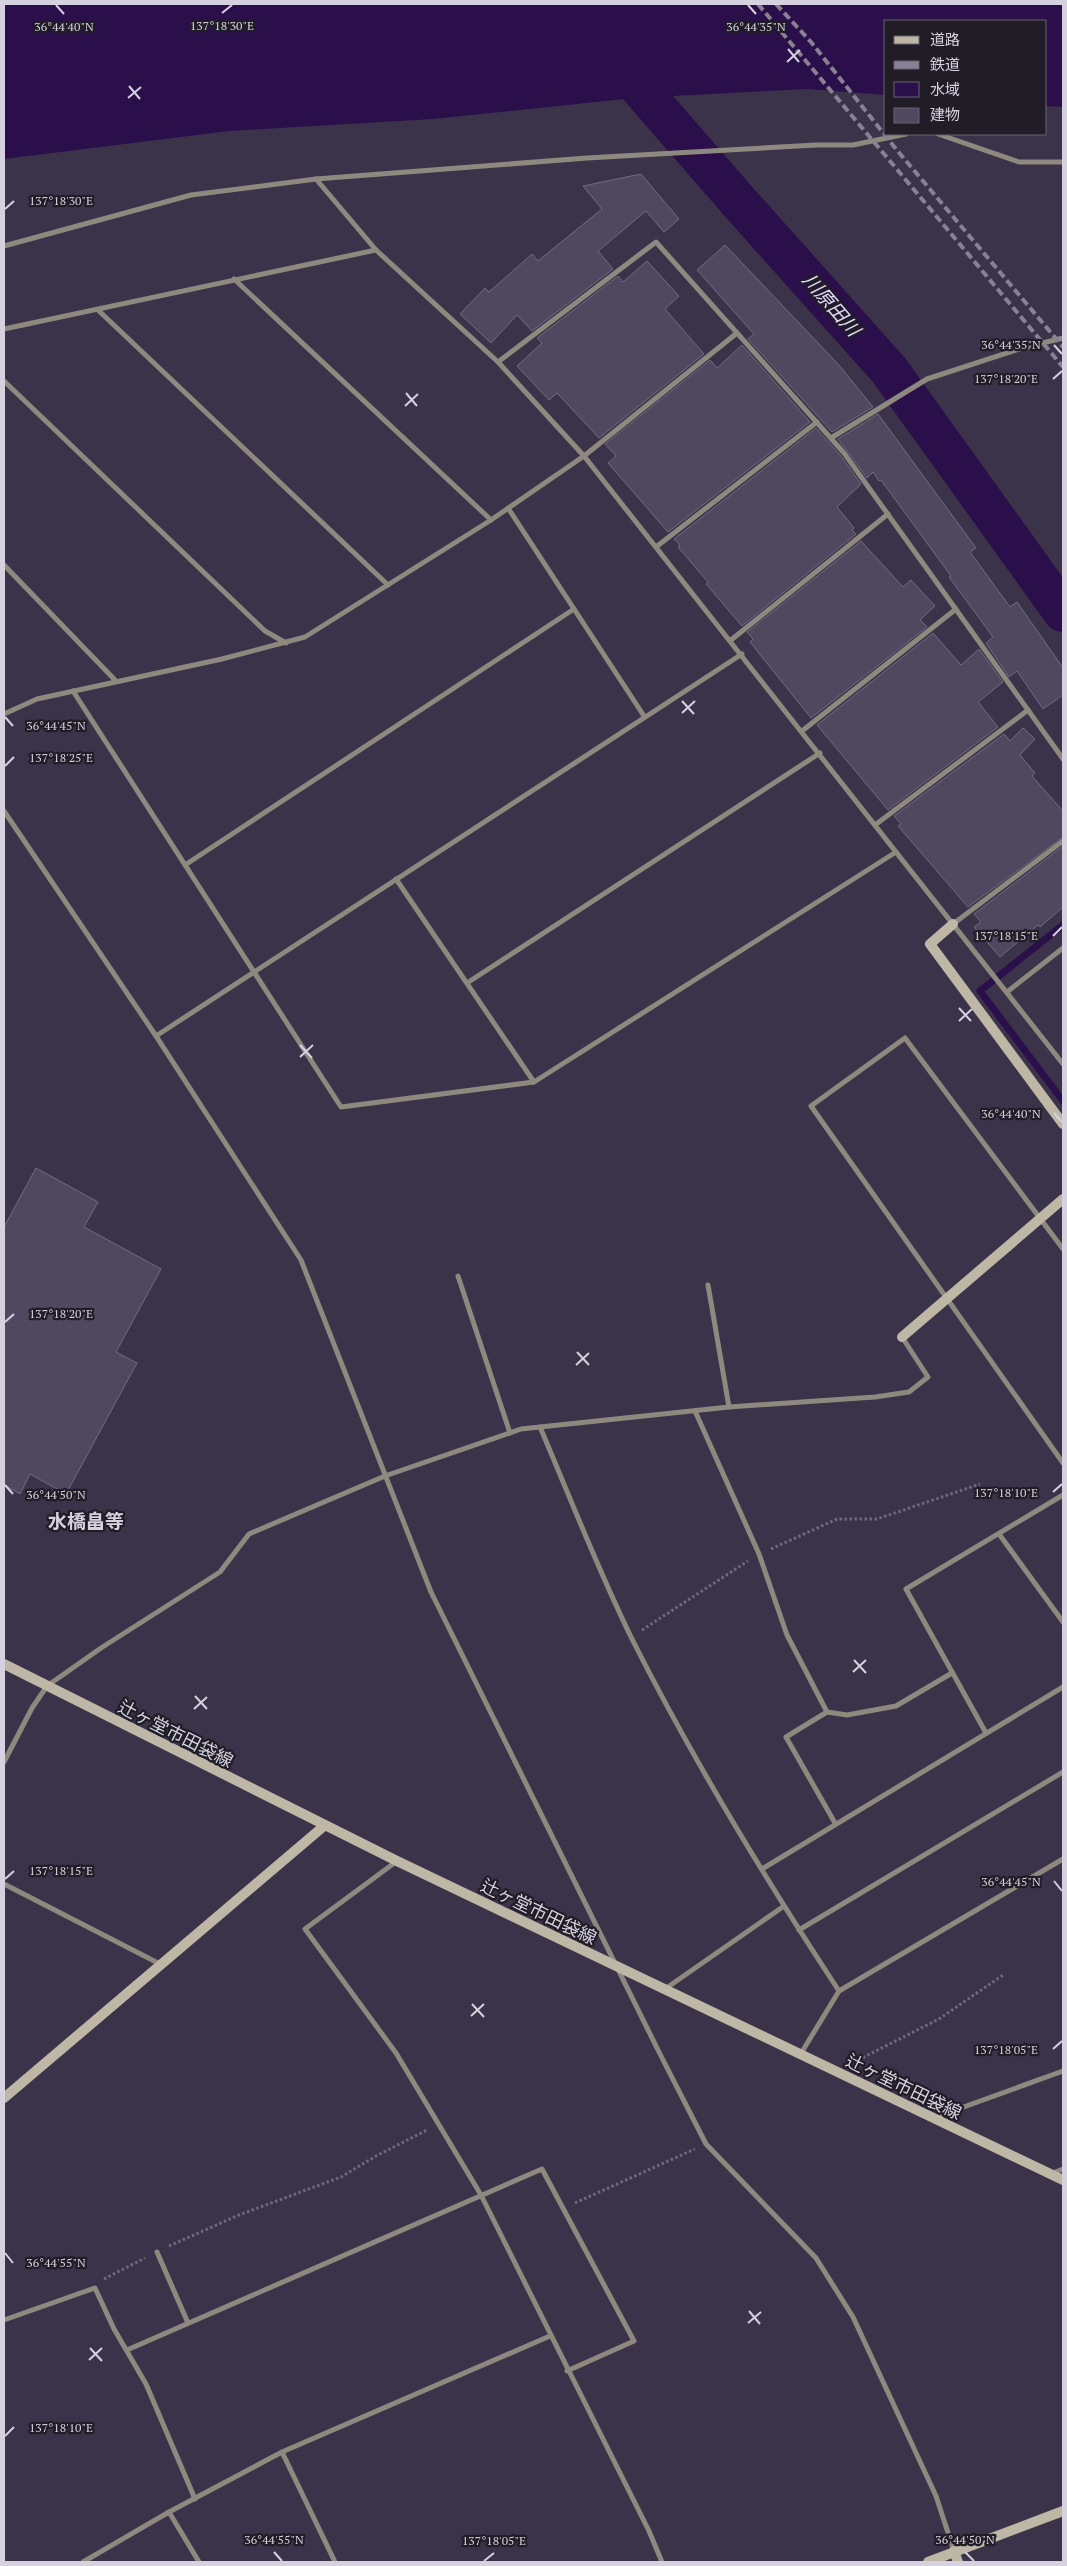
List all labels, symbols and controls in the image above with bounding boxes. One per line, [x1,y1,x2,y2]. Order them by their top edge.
text: 137°18'30"E [190,18,254,33]
text: 36°44'40"N [34,19,94,34]
text: 36°44'35"N [726,19,786,34]
legend [884,20,1047,135]
text: 道路 [930,29,960,49]
text: 鉄道 [930,54,960,74]
text: 水域 [930,79,960,99]
text: 建物 [930,104,960,124]
text: 137°18'30"E [29,193,93,208]
water label: 川原田川 [798,267,868,342]
text: 36°44'35"N [981,337,1041,352]
text: 137°18'20"E [974,371,1038,386]
text: 36°44'45"N [26,718,86,733]
text: 137°18'25"E [29,750,93,765]
text: 137°18'15"E [974,928,1038,943]
text: 36°44'40"N [981,1106,1041,1121]
text: 137°18'20"E [29,1306,93,1321]
text: 137°18'10"E [974,1485,1038,1500]
text: 36°44'50"N [26,1487,86,1502]
district label: 水橋畠等 [48,1508,124,1533]
street label: 辻ヶ堂市田袋線 [114,1694,238,1772]
text: 137°18'15"E [29,1863,93,1878]
street label: 辻ヶ堂市田袋線 [477,1873,601,1949]
text: 36°44'45"N [981,1874,1041,1889]
text: 137°18'05"E [974,2042,1038,2057]
street label: 辻ヶ堂市田袋線 [842,2048,966,2124]
text: 36°44'55"N [26,2255,86,2270]
text: 137°18'10"E [29,2420,93,2435]
text: 36°44'55"N [244,2532,304,2547]
text: 36°44'50"N [935,2532,995,2547]
text: 137°18'05"E [462,2533,526,2548]

